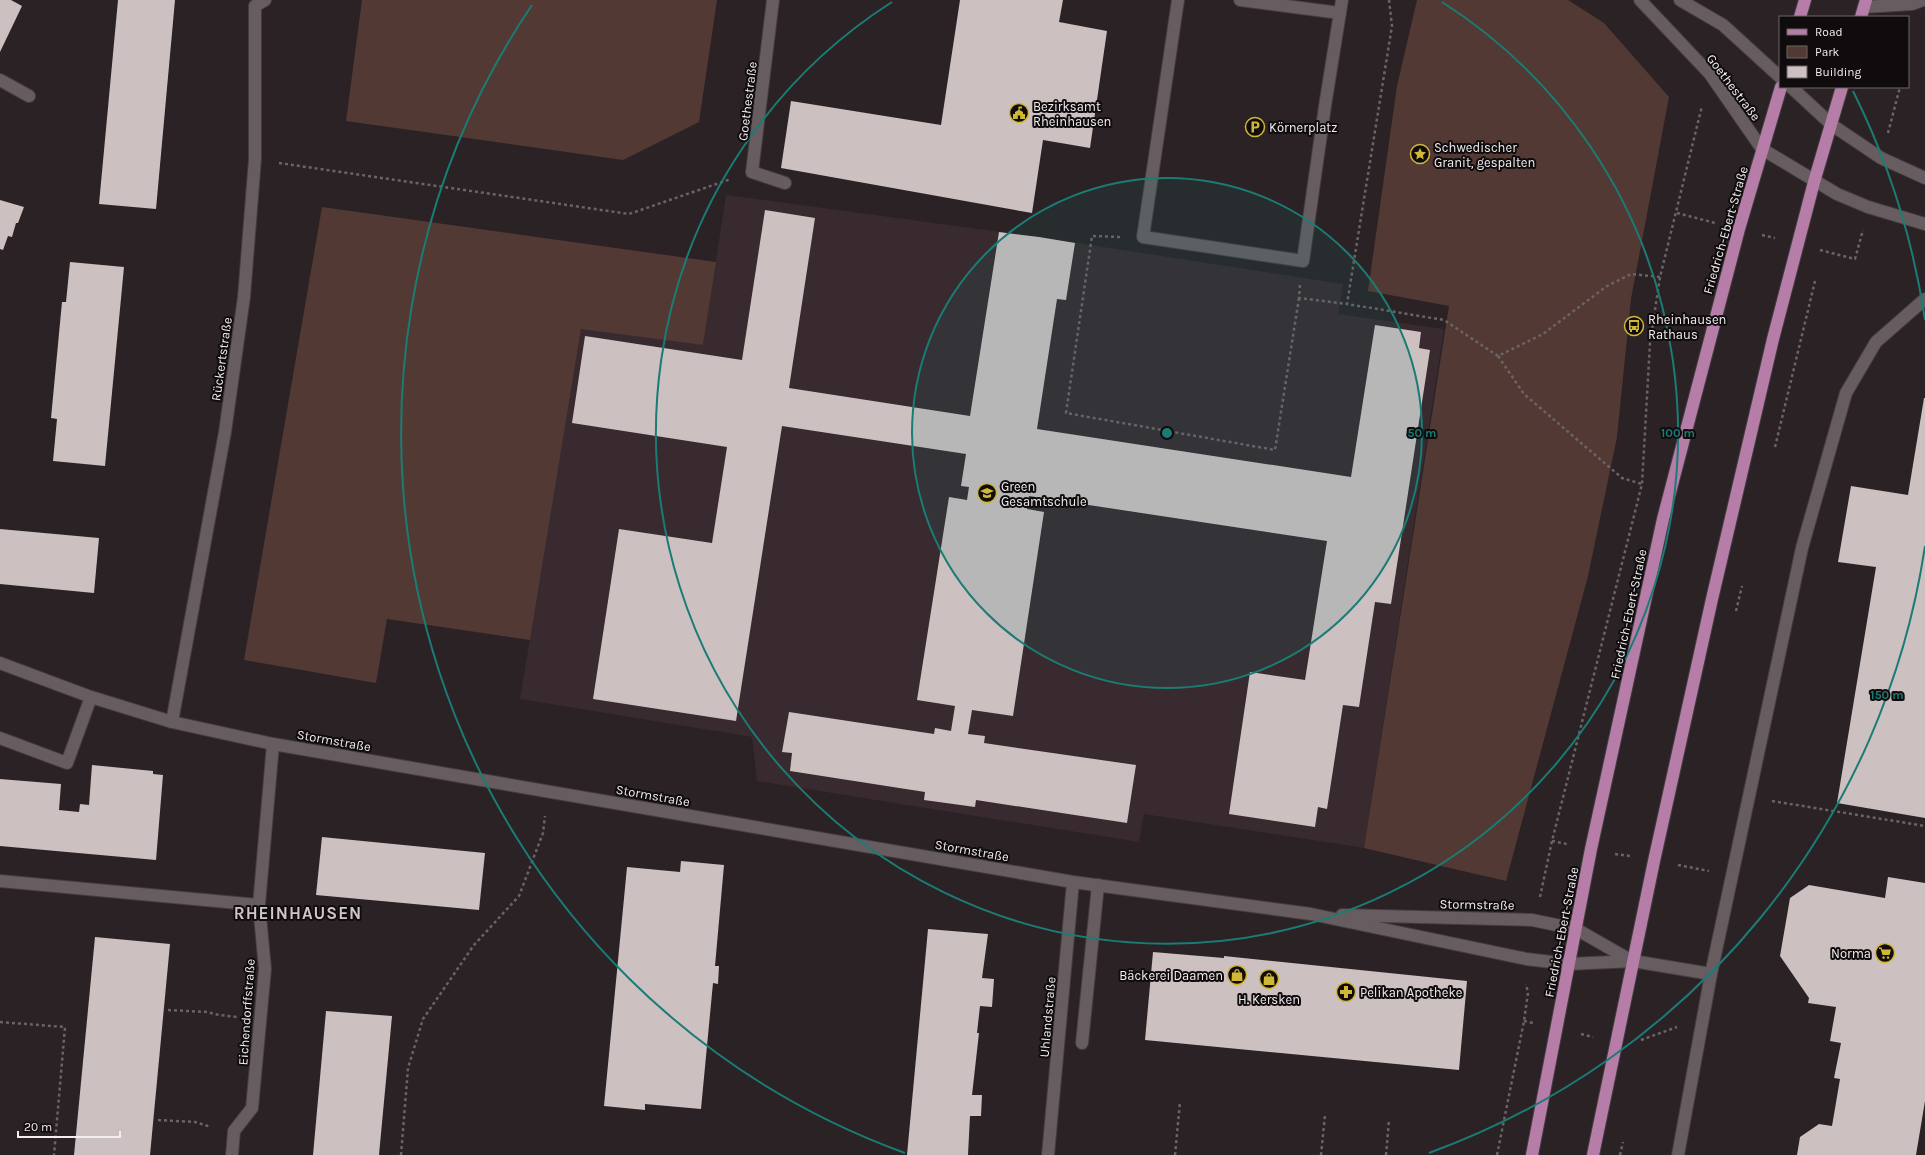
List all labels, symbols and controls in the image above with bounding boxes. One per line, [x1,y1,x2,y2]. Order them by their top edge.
legend [1779,16,1909,88]
text: Road [1815,25,1843,39]
text: Park [1815,45,1840,59]
street label: Goethestraße [1704,51,1764,124]
street label: Goethestraße [735,60,760,142]
text: Building [1815,65,1862,79]
place label: Bezirksamt Rheinhausen [1033,99,1111,129]
public building icon: Bezirksamt Rheinhausen [1008,102,1030,124]
parking icon: Körnerplatz [1244,116,1266,138]
place label: Körnerplatz [1269,120,1337,135]
place label: Schwedischer Granit, gespalten [1434,140,1535,170]
place icon: Schwedischer Granit, gespalten [1409,143,1431,165]
street label: Friedrich-Ebert-Straße [1700,164,1751,296]
place label: Rheinhausen Rathaus [1648,312,1726,342]
bus stop icon: Rheinhausen Rathaus [1623,315,1645,337]
street label: Rückertstraße [208,316,235,402]
centre of rings [1160,426,1174,440]
text: 50 m [1408,426,1437,440]
text: 100 m [1661,426,1695,440]
place label: Green Gesamtschule [1001,479,1087,509]
school or university icon: Green Gesamtschule [976,482,998,504]
street label: Friedrich-Ebert-Straße [1607,547,1650,680]
text: 150 m [1870,688,1904,702]
street label: Stormstraße [296,727,372,754]
street label: Stormstraße [615,782,691,809]
street label: Stormstraße [934,837,1010,864]
street label: Friedrich-Ebert-Straße [1541,865,1582,999]
street label: Stormstraße [1439,896,1515,913]
district label: RHEINHAUSEN [234,903,362,923]
supermarket icon: Norma [1874,942,1896,964]
place label: Norma [1831,946,1871,961]
street label: Eichendorffstraße [235,958,258,1066]
shop icon: Bäckerei Daamen [1226,964,1248,986]
place label: Bäckerei Daamen [1119,968,1223,983]
shop icon: H. Kersken [1258,968,1280,990]
street label: Uhlandstraße [1037,976,1059,1058]
pharmacy icon: Pelikan Apotheke [1335,981,1357,1003]
place label: Pelikan Apotheke [1360,985,1463,1000]
place label: H. Kersken [1238,992,1300,1007]
scale bar [18,1113,120,1139]
text: 20 m [24,1120,52,1134]

